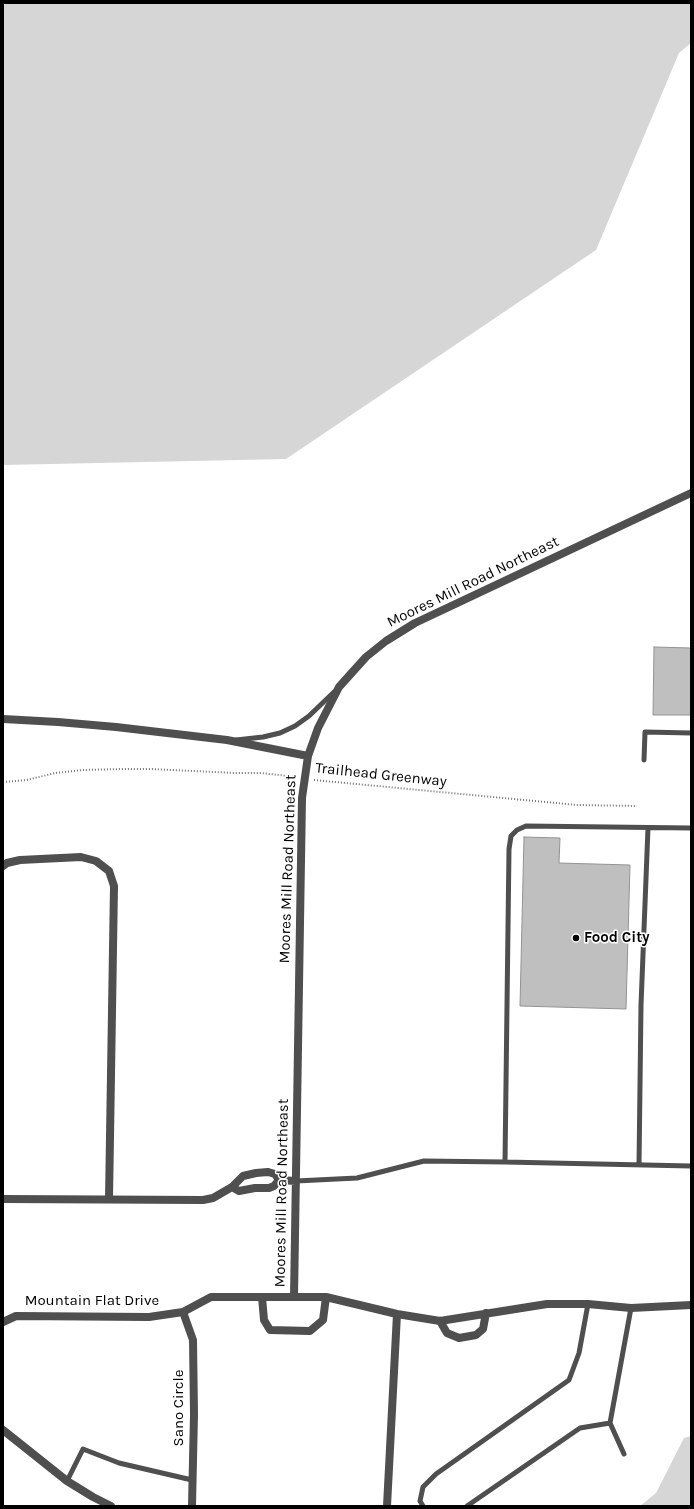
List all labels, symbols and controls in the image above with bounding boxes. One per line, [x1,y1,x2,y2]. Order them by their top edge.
street label: Moores Mill Road Northeast [384,532,562,632]
street label: Trailhead Greenway [314,759,448,791]
street label: Moores Mill Road Northeast [276,774,300,964]
place label: Food City [584,929,650,947]
marker: Food City [571,933,581,943]
street label: Moores Mill Road Northeast [271,1098,293,1288]
street label: Mountain Flat Drive [25,1292,159,1310]
street label: Sano Circle [170,1370,188,1446]

